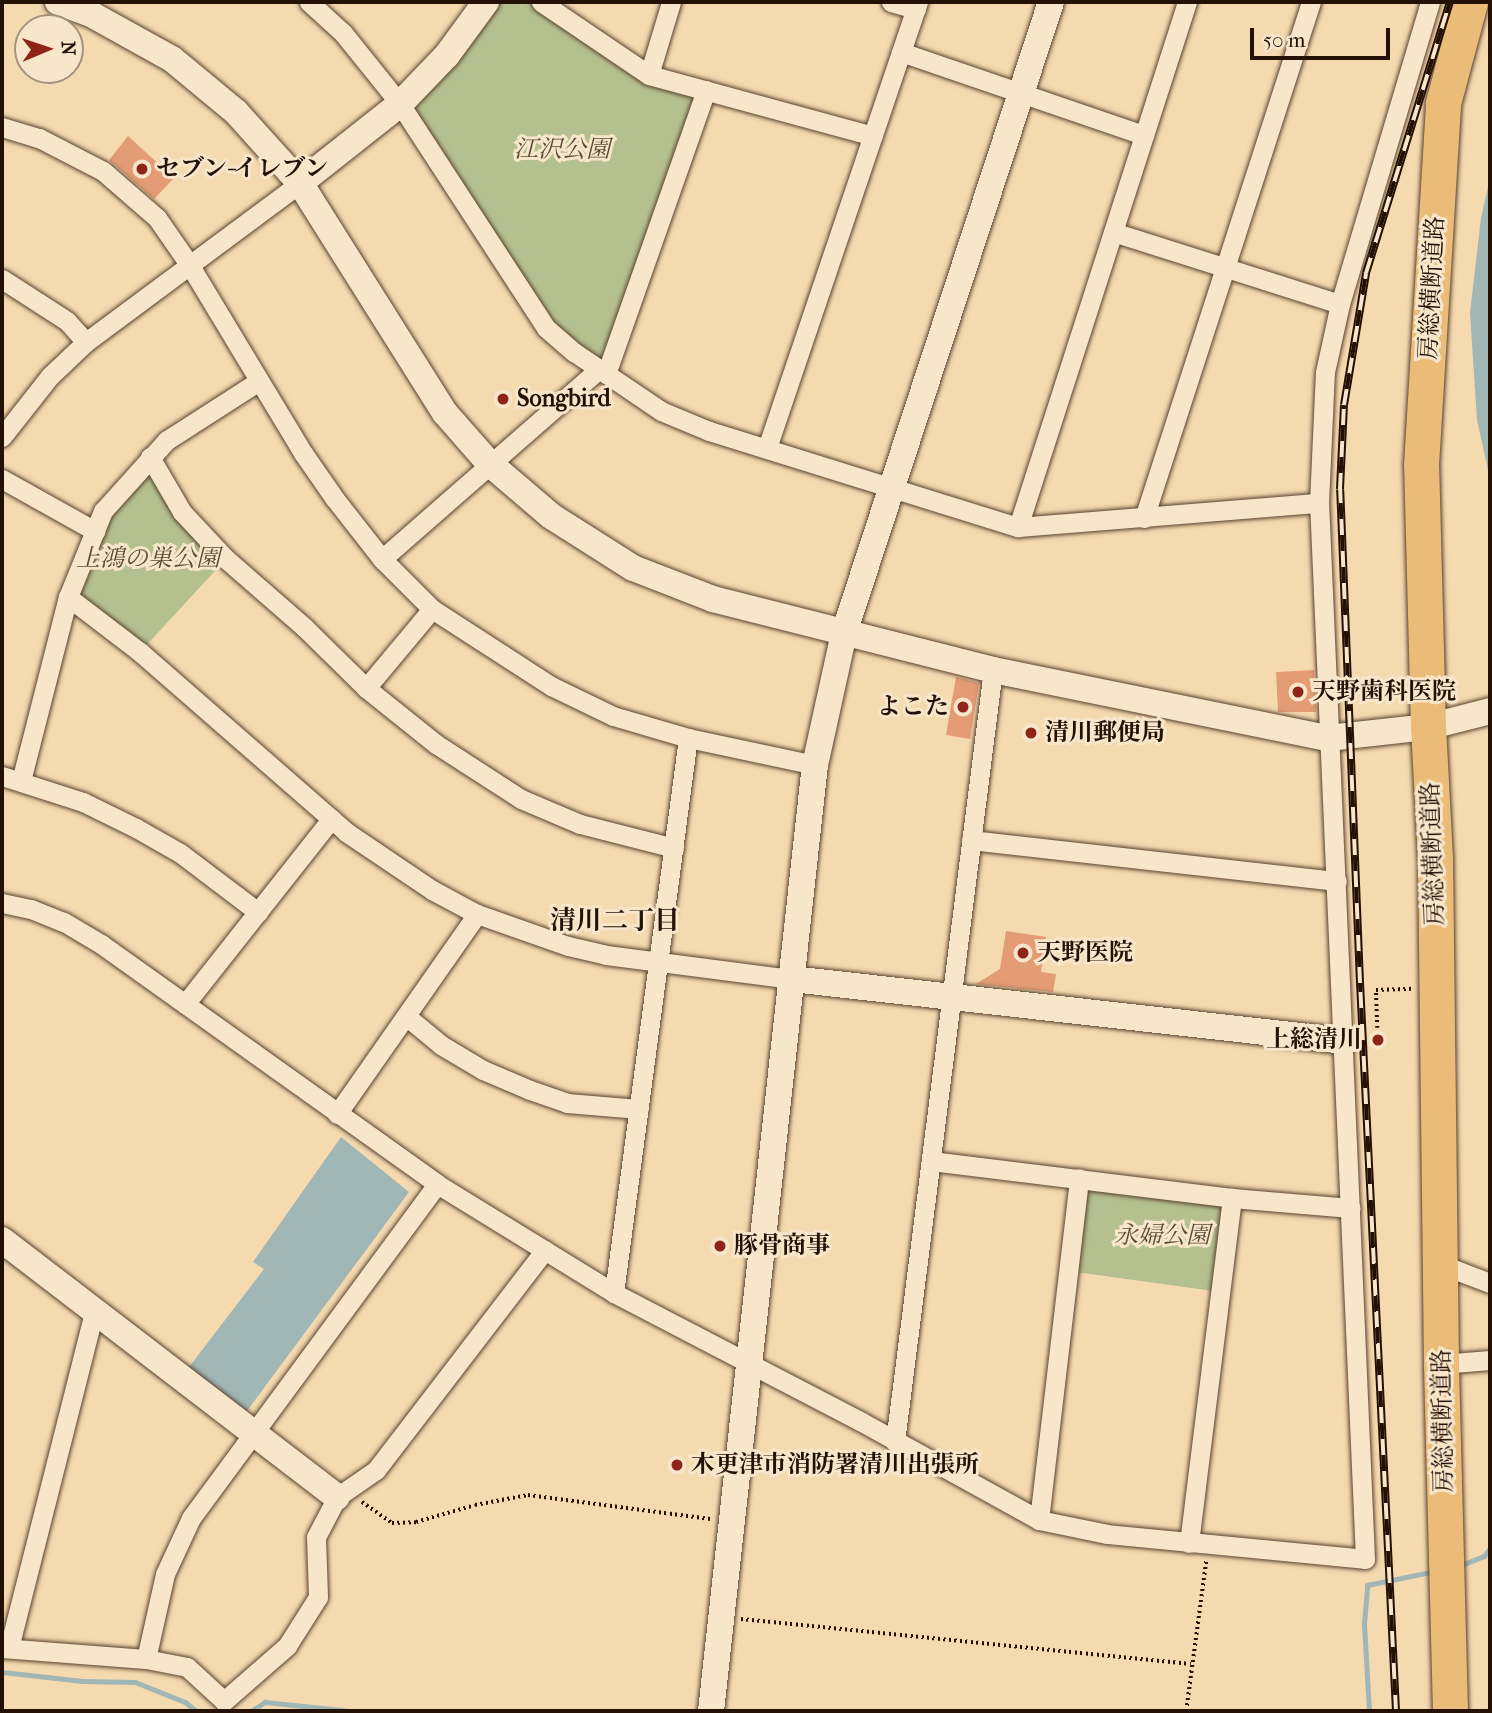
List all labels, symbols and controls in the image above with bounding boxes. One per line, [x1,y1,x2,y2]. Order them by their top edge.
north arrow [14,14,84,84]
scale bar [1254,14,1394,58]
text: 50 m [1263,28,1306,52]
text: N [57,41,79,56]
park label: 江沢公園 [514,136,610,164]
place label: セブン-イレブン [156,155,330,183]
marker: セブン-イレブン [134,161,150,177]
street label: 房総横断道路 [1414,215,1450,361]
place label: Songbird [517,385,611,413]
marker: Songbird [495,391,511,407]
park label: 上鴻の巣公園 [76,545,220,573]
place label: 天野歯科医院 [1312,678,1456,706]
marker: 天野歯科医院 [1290,684,1306,700]
place label: よこた [877,693,949,721]
marker: よこた [955,699,971,715]
place label: 清川郵便局 [1045,719,1165,747]
marker: 清川郵便局 [1023,725,1039,741]
street label: 房総横断道路 [1416,782,1450,926]
district label: 清川二丁目 [550,905,680,937]
place label: 天野医院 [1037,939,1133,967]
marker: 天野医院 [1015,945,1031,961]
place label: 上総清川 [1266,1026,1362,1054]
marker: 上総清川 [1368,1030,1388,1050]
park label: 永婦公園 [1114,1222,1210,1250]
place label: 豚骨商事 [734,1232,830,1260]
marker: 豚骨商事 [712,1238,728,1254]
street label: 房総横断道路 [1427,1349,1459,1493]
place label: 木更津市消防署清川出張所 [691,1451,979,1479]
marker: 木更津市消防署清川出張所 [669,1457,685,1473]

